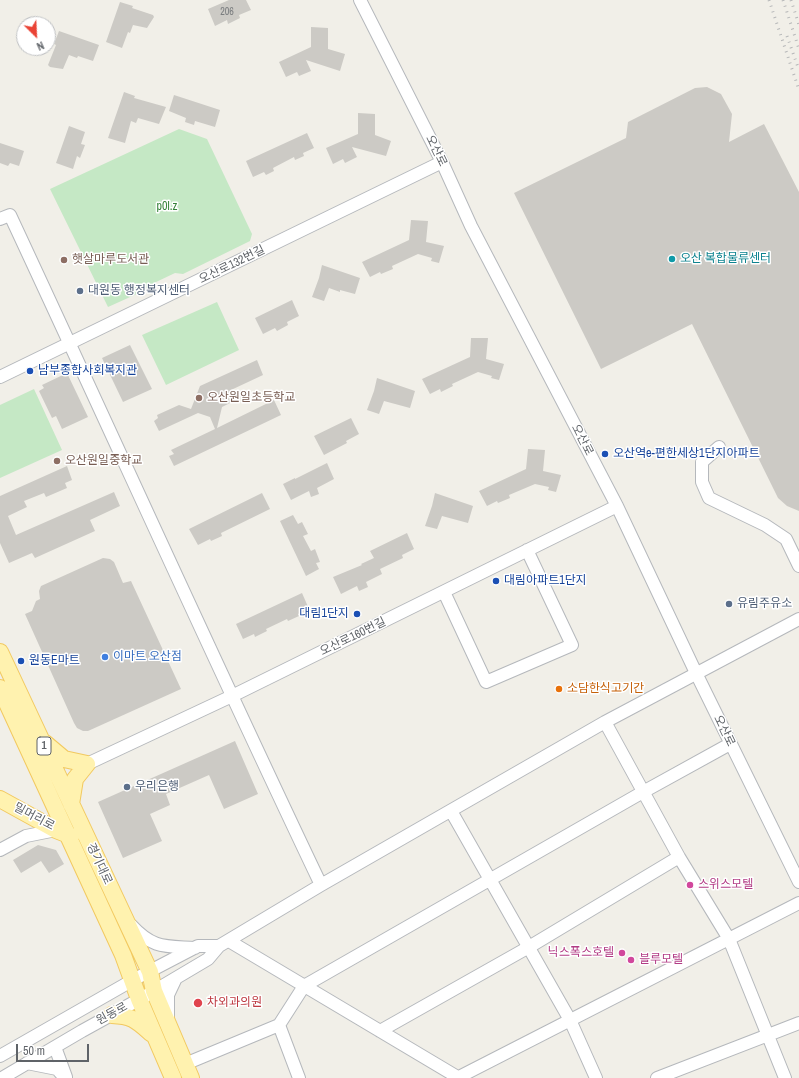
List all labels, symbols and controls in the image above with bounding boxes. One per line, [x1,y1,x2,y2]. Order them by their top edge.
house number: 206 [220,6,234,18]
north arrow [16,16,56,56]
text: N [35,38,46,54]
street label: 오산로 [422,133,450,169]
park label: p0l.z [157,200,177,214]
street label: 오산로132번길 [197,243,267,287]
place label: 오산 복합물류센터 [680,252,771,266]
place label: 햇살마루도서관 [72,253,149,267]
marker: 오산 복합물류센터 [667,254,677,264]
marker: 햇살마루도서관 [59,255,69,265]
place label: 대원동 행정복지센터 [88,284,190,298]
marker: 대원동 행정복지센터 [75,286,85,296]
place label: 남부종합사회복지관 [38,364,137,378]
marker: 남부종합사회복지관 [25,366,35,376]
place label: 오산원일초등학교 [207,391,295,405]
marker: 오산원일초등학교 [194,393,204,403]
street label: 오산로 [568,422,596,458]
place label: 오산역e-편한세상1단지아파트 [613,447,760,461]
marker: 오산역e-편한세상1단지아파트 [600,449,610,459]
place label: 오산원일중학교 [65,454,142,468]
marker: 오산원일중학교 [52,456,62,466]
place label: 대림아파트1단지 [504,574,587,588]
marker: 대림아파트1단지 [491,576,501,586]
place label: 유림주유소 [737,597,792,611]
marker: 유림주유소 [724,599,734,609]
place label: 대림1단지 [299,607,349,621]
marker: 대림1단지 [352,609,362,619]
street label: 오산로160번길 [318,615,388,659]
place label: 이마트 오산점 [113,650,182,664]
marker: 이마트 오산점 [100,652,110,662]
place label: 원동E마트 [29,654,80,668]
marker: 원동E마트 [16,656,26,666]
place label: 소담한식고기간 [567,682,644,696]
marker: 소담한식고기간 [554,684,564,694]
street label: 오산로 [710,713,738,749]
road number: 1 [37,737,51,755]
place label: 우리은행 [135,780,179,794]
marker: 우리은행 [122,782,132,792]
street label: 밀머리로 [11,800,57,834]
street label: 경기대로 [83,841,115,887]
place label: 스위스모텔 [698,878,753,892]
marker: 스위스모텔 [685,880,695,890]
place label: 닉스폭스호텔 [548,946,614,960]
marker: 닉스폭스호텔 [617,948,627,958]
place label: 블루모텔 [639,953,683,967]
marker: 블루모텔 [626,955,636,965]
place label: 차외과의원 [207,996,262,1010]
marker: 차외과의원 [192,997,204,1009]
street label: 원동로 [94,1000,130,1028]
scale bar [18,1036,91,1062]
text: 50 m [23,1043,45,1059]

